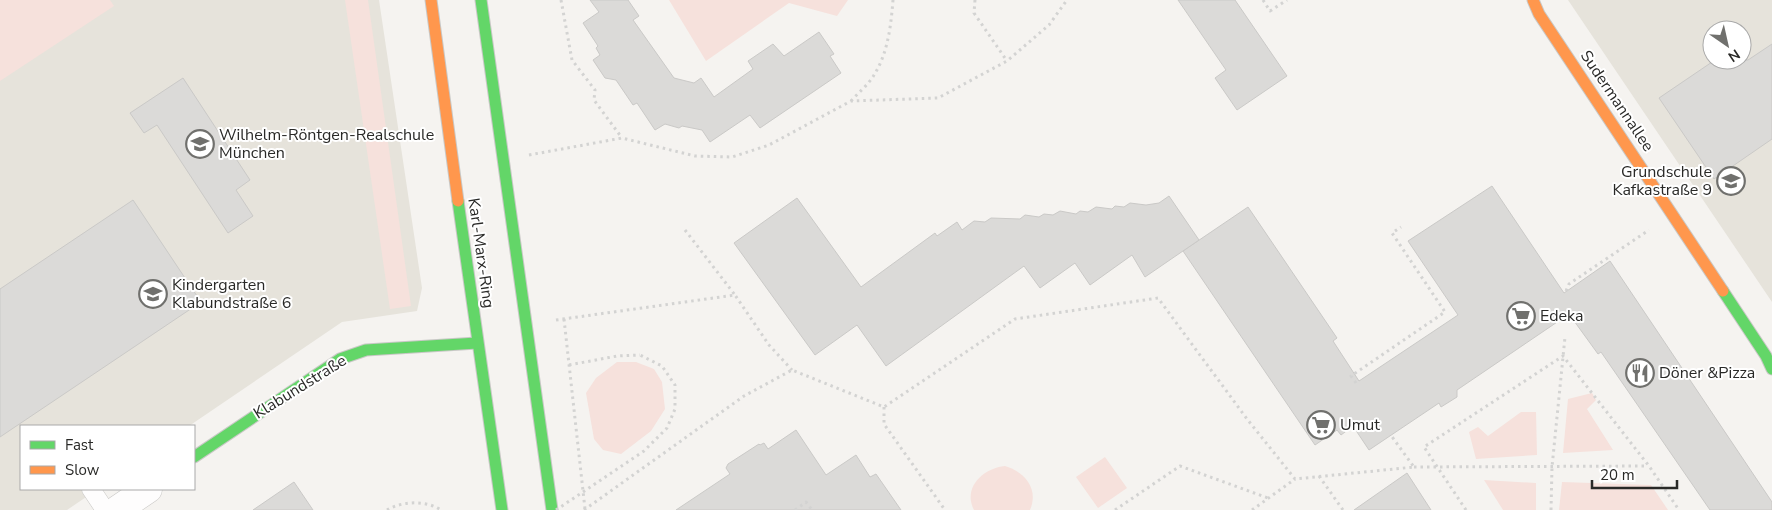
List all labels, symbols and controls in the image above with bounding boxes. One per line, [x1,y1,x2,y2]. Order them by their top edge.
north arrow [1702,20,1752,70]
text: N [1724,45,1744,66]
street label: Sudermannallee [1575,46,1659,156]
place label: Wilhelm-Röntgen-Realschule München [219,124,434,164]
school or university icon: Wilhelm-Röntgen-Realschule München [185,129,215,159]
place label: Grundschule Kafkastraße 9 [1612,161,1712,201]
school or university icon: Grundschule Kafkastraße 9 [1716,166,1746,196]
street label: Karl-Marx-Ring [462,196,500,310]
place label: Kindergarten Klabundstraße 6 [172,274,291,314]
school or university icon: Kindergarten Klabundstraße 6 [138,279,168,309]
supermarket icon: Edeka [1506,301,1536,331]
place label: Edeka [1540,305,1584,327]
street label: Klabundstraße [249,350,351,424]
restaurant icon: Döner &Pizza [1625,358,1655,388]
place label: Döner &Pizza [1659,362,1755,384]
supermarket icon: Umut [1306,410,1336,440]
place label: Umut [1340,414,1380,436]
legend [20,425,195,490]
text: Fast [65,435,94,455]
scale bar [1592,458,1677,490]
text: Slow [65,460,100,480]
text: 20 m [1600,465,1635,485]

